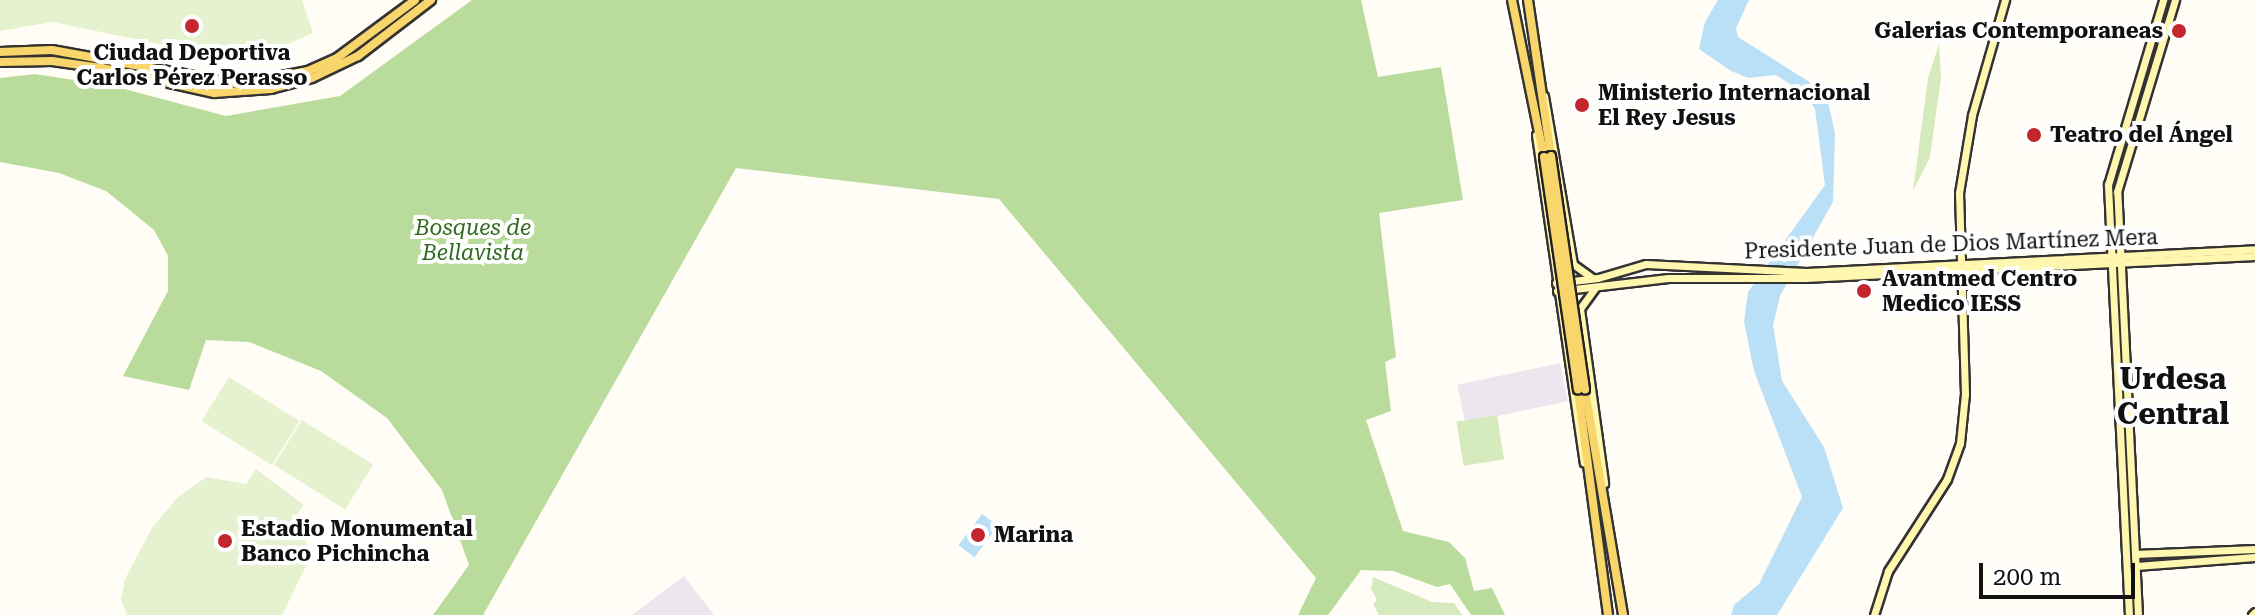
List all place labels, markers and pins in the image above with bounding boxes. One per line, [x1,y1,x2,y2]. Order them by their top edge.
marker: Ciudad Deportiva Carlos Pérez Perasso [183,17,201,35]
place label: Galerias Contemporaneas [1874,18,2163,44]
marker: Galerias Contemporaneas [2170,22,2188,40]
place label: Ciudad Deportiva Carlos Pérez Perasso [76,39,308,90]
place label: Ministerio Internacional El Rey Jesus [1598,79,1870,130]
marker: Ministerio Internacional El Rey Jesus [1573,96,1591,114]
place label: Teatro del Ángel [2050,122,2233,148]
marker: Teatro del Ángel [2025,126,2043,144]
place label: Avantmed Centro Medico IESS [1882,265,2077,316]
marker: Avantmed Centro Medico IESS [1853,280,1875,302]
place label: Estadio Monumental Banco Pichincha [241,515,473,566]
place label: Marina [994,522,1073,548]
marker: Marina [969,526,987,544]
marker: Estadio Monumental Banco Pichincha [216,532,234,550]

